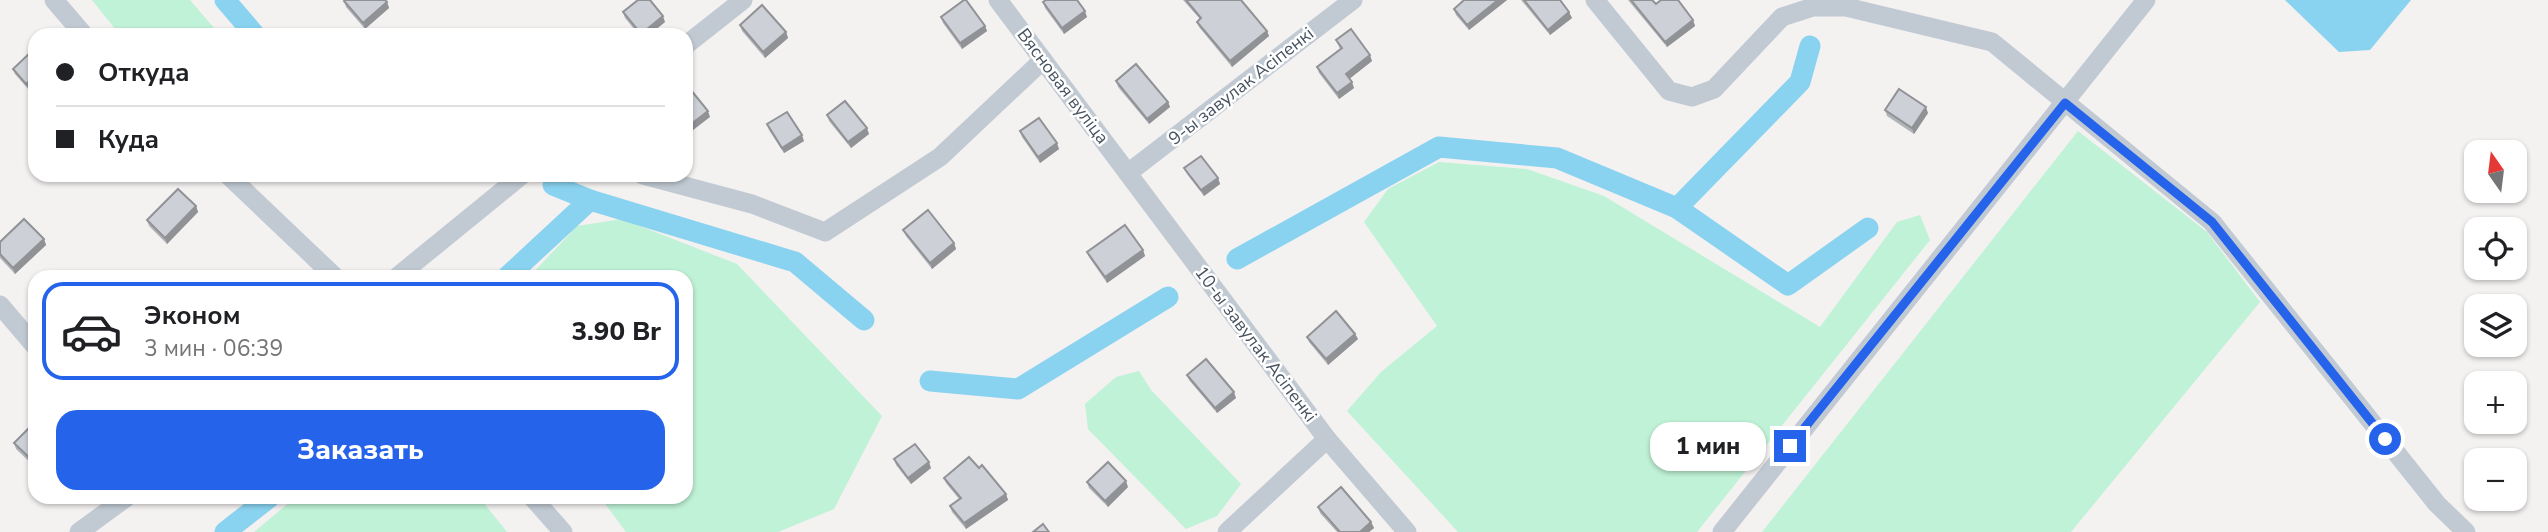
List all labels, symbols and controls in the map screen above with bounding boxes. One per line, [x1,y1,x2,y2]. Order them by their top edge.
street label: 9-ы завулак Асіпенкі [1163,22,1319,150]
street label: Вясновая вуліца [1012,23,1114,149]
text: Откуда [98,55,190,90]
text: Куда [98,122,159,157]
north arrow [2464,140,2527,203]
map controls [2464,140,2527,511]
button: locate [2464,217,2527,280]
street label: 10-ы завулак Асіпенкі [1189,261,1323,427]
button: layers [2464,294,2527,357]
text: Эконом [144,298,241,333]
icon: car [60,300,123,363]
text: 3.90 Br [571,314,661,349]
text: 3 мин · 06:39 [144,333,283,364]
button: + [2464,371,2527,434]
button: Заказать [56,410,665,490]
callout: 1 мин [1650,422,1766,471]
route start [2369,423,2401,455]
route end [1774,430,1806,462]
text: 1 мин [1676,431,1740,462]
button: − [2464,448,2527,511]

